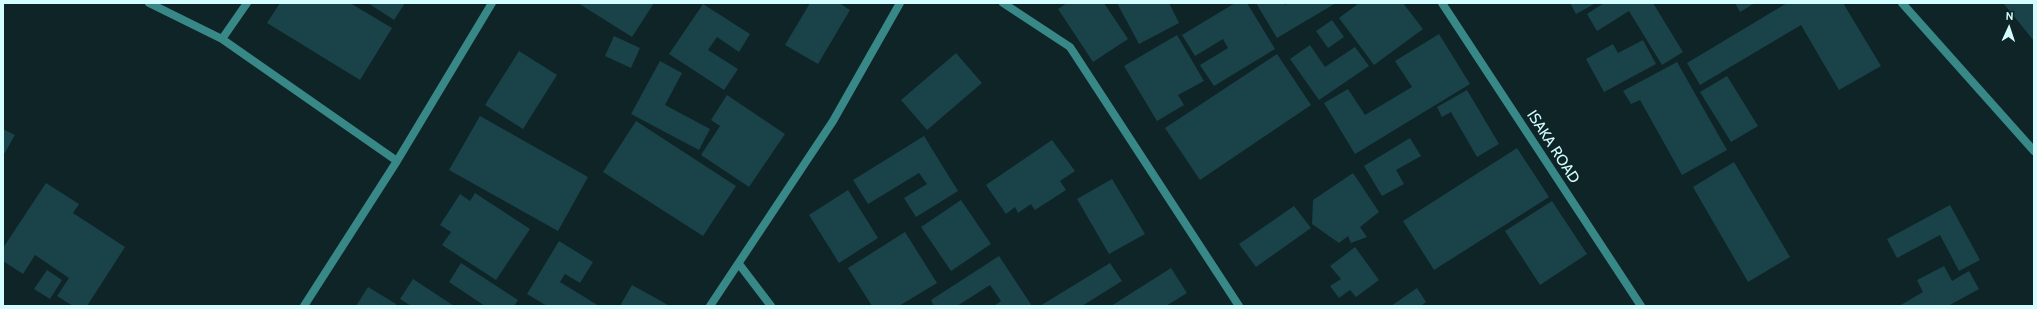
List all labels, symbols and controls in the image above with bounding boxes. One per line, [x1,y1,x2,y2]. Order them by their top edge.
north arrow [1989,8,2029,48]
text: N [2005,9,2014,23]
street label: ISAKA ROAD [1523,107,1583,187]

